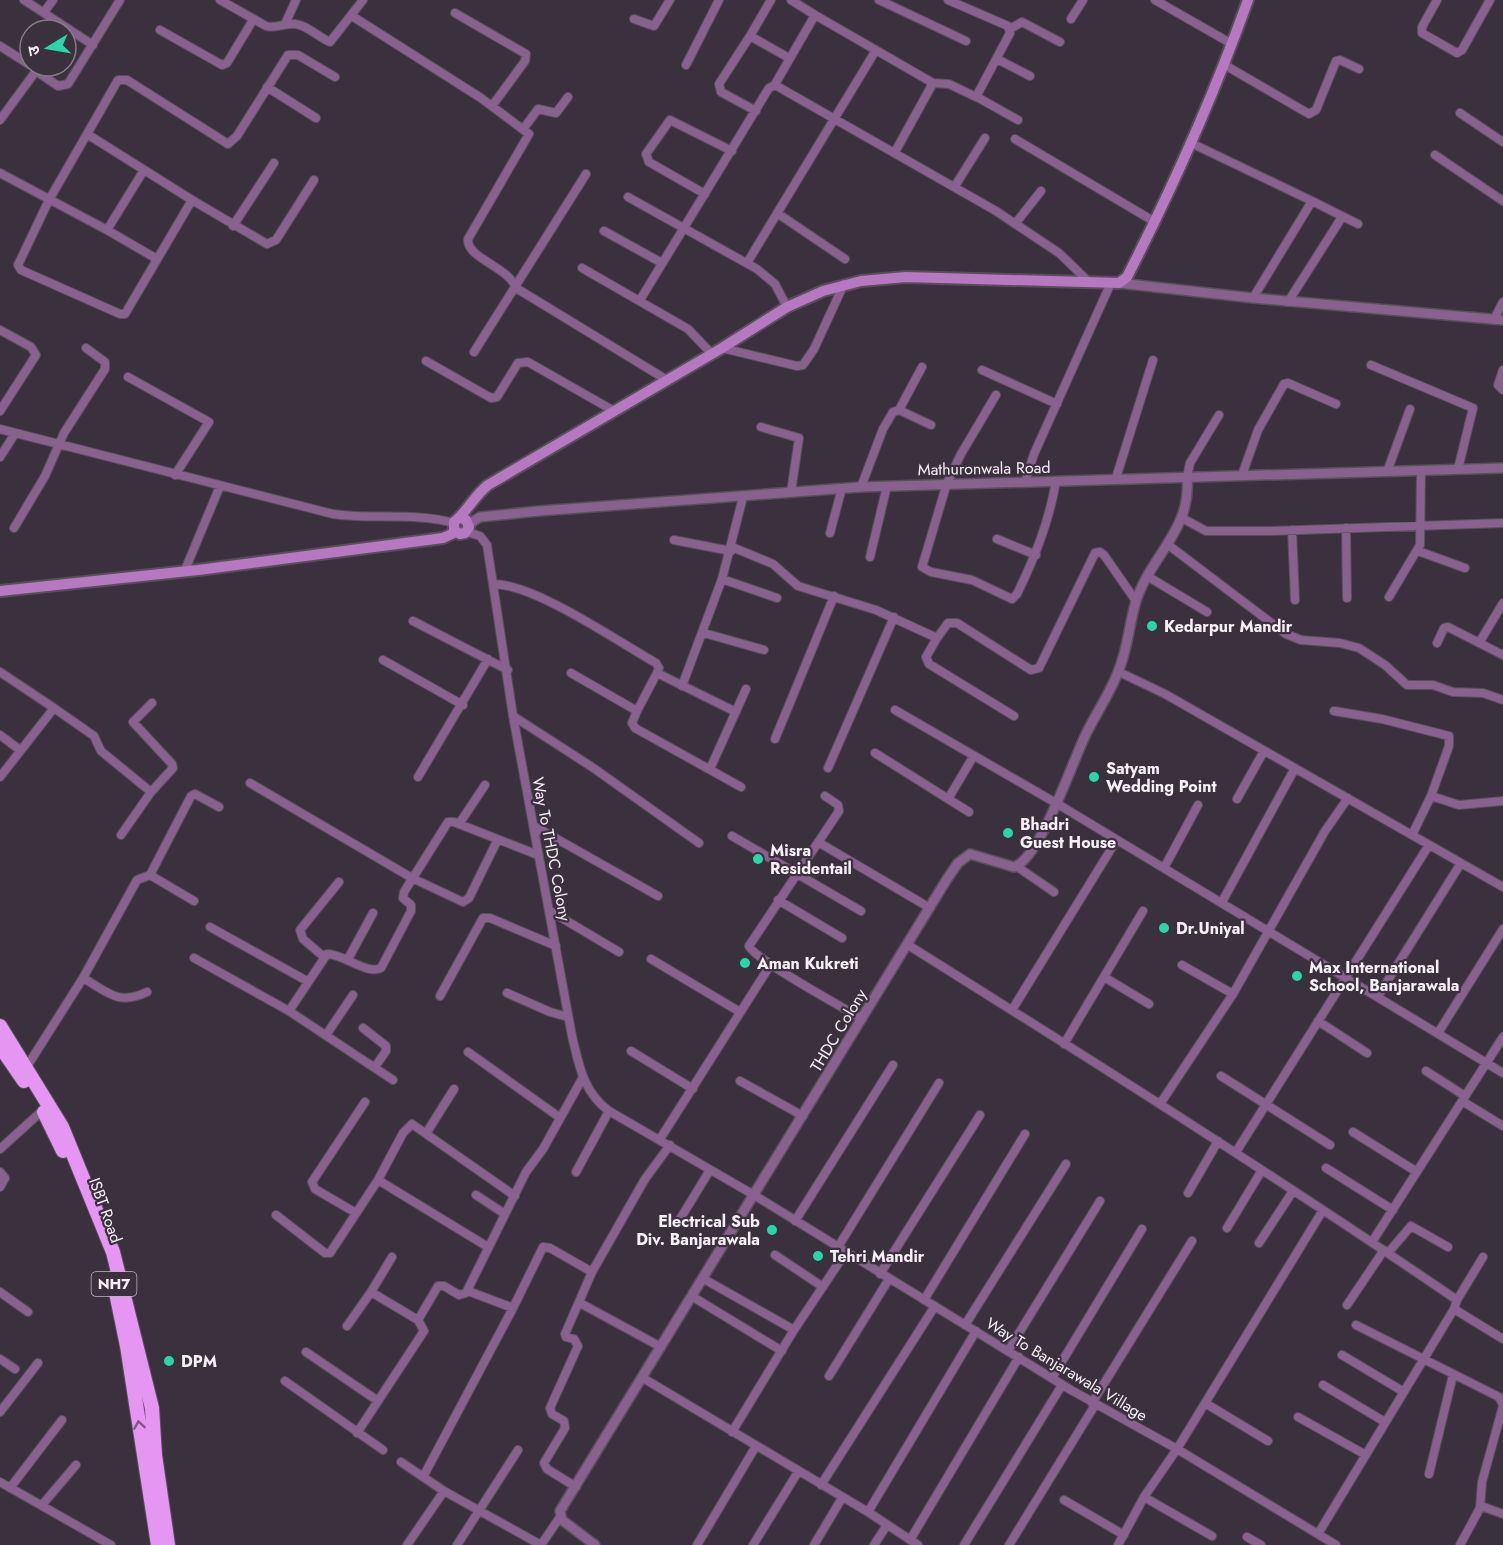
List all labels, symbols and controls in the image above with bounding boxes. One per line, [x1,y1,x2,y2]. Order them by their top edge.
north arrow [18,18,78,78]
text: उ [21,43,46,58]
street label: Mathuronwala Road [917,456,1051,481]
place label: Kedarpur Mandir [1164,615,1293,638]
marker: Kedarpur Mandir [1145,619,1159,633]
place label: Satyam Wedding Point [1106,757,1217,798]
marker: Satyam Wedding Point [1087,770,1101,784]
street label: Way To THDC Colony [526,775,577,924]
place label: Bhadri Guest House [1020,813,1116,854]
marker: Bhadri Guest House [1001,826,1015,840]
place label: Misra Residentail [770,839,852,880]
marker: Misra Residentail [751,852,765,866]
place label: Dr.Uniyal [1176,917,1245,940]
marker: Dr.Uniyal [1157,921,1171,935]
place label: Aman Kukreti [756,952,859,975]
marker: Aman Kukreti [738,956,752,970]
place label: Max International School, Banjarawala [1309,956,1459,997]
marker: Max International School, Banjarawala [1290,969,1304,983]
street label: THDC Colony [805,984,873,1076]
street label: ISBT Road [83,1174,128,1246]
place label: Electrical Sub Div. Banjarawala [636,1210,760,1251]
marker: Electrical Sub Div. Banjarawala [765,1223,779,1237]
place label: Tehri Mandir [830,1245,925,1268]
marker: Tehri Mandir [811,1249,825,1263]
road number: NH7 [92,1272,136,1296]
street label: Way To Banjarawala Village [982,1312,1152,1427]
place label: DPM [181,1350,217,1373]
marker: DPM [162,1354,176,1368]
one-way arrow [134,1420,146,1430]

